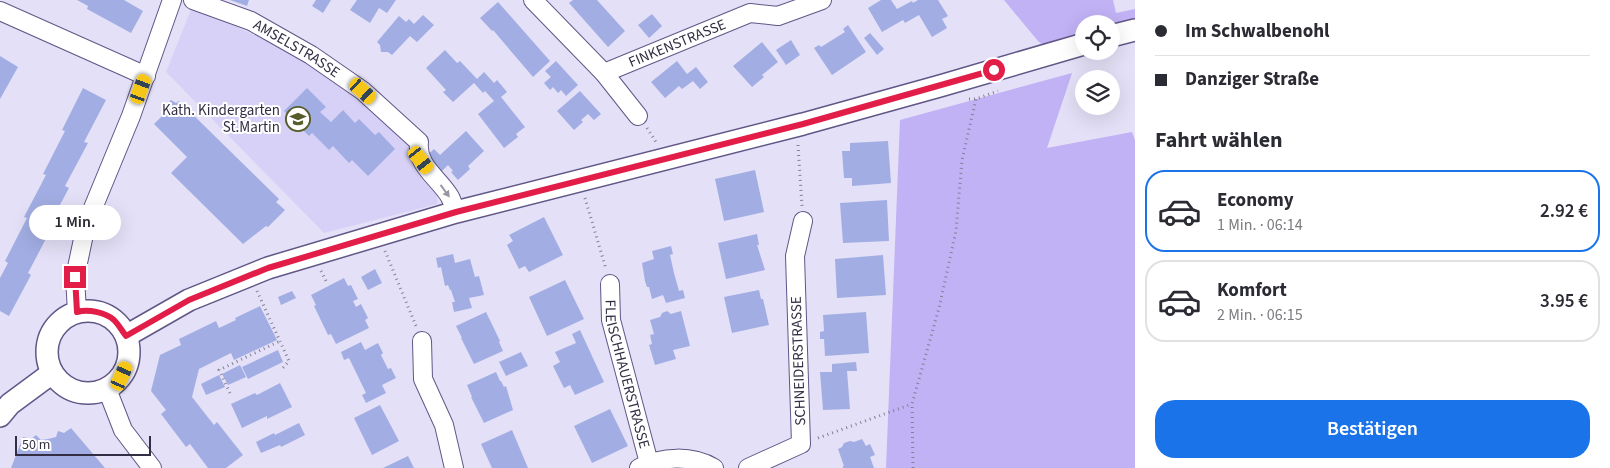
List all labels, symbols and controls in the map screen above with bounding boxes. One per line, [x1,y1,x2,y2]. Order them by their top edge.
street label: AMSELSTRASSE [249,14,344,83]
street label: FINKENSTRASSE [625,14,729,73]
map controls [1075,15,1120,115]
button: locate [1075,15,1120,60]
text: Im Schwalbenohl [1185,18,1330,45]
route start [983,59,1005,81]
text: Danziger Straße [1185,66,1319,93]
button: layers [1075,70,1120,115]
car [128,72,153,106]
car [346,75,379,107]
place label: Kath. Kindergarten St.Martin [162,100,280,138]
school or university icon: Kath. Kindergarten St.Martin [285,106,311,132]
text: Fahrt wählen [1155,124,1283,156]
car [405,144,436,176]
one-way arrow [440,184,450,198]
text: Economy [1217,187,1294,214]
icon: car [1157,189,1202,234]
text: 2.92 € [1540,198,1588,225]
callout: 1 Min. [29,204,121,240]
text: 1 Min. [55,211,95,233]
text: 1 Min. · 06:14 [1217,214,1303,236]
route end [64,266,86,288]
text: Komfort [1217,277,1287,304]
icon: car [1157,279,1202,324]
text: 3.95 € [1540,288,1588,315]
street label: SCHNEIDERSTRASSE [786,296,811,426]
street label: FLEISCHHAUERSTRASSE [599,299,655,451]
text: 2 Min. · 06:15 [1217,304,1303,326]
car [109,359,134,393]
button: Bestätigen [1155,400,1590,458]
scale bar [15,433,151,456]
text: 50 m [22,435,50,455]

